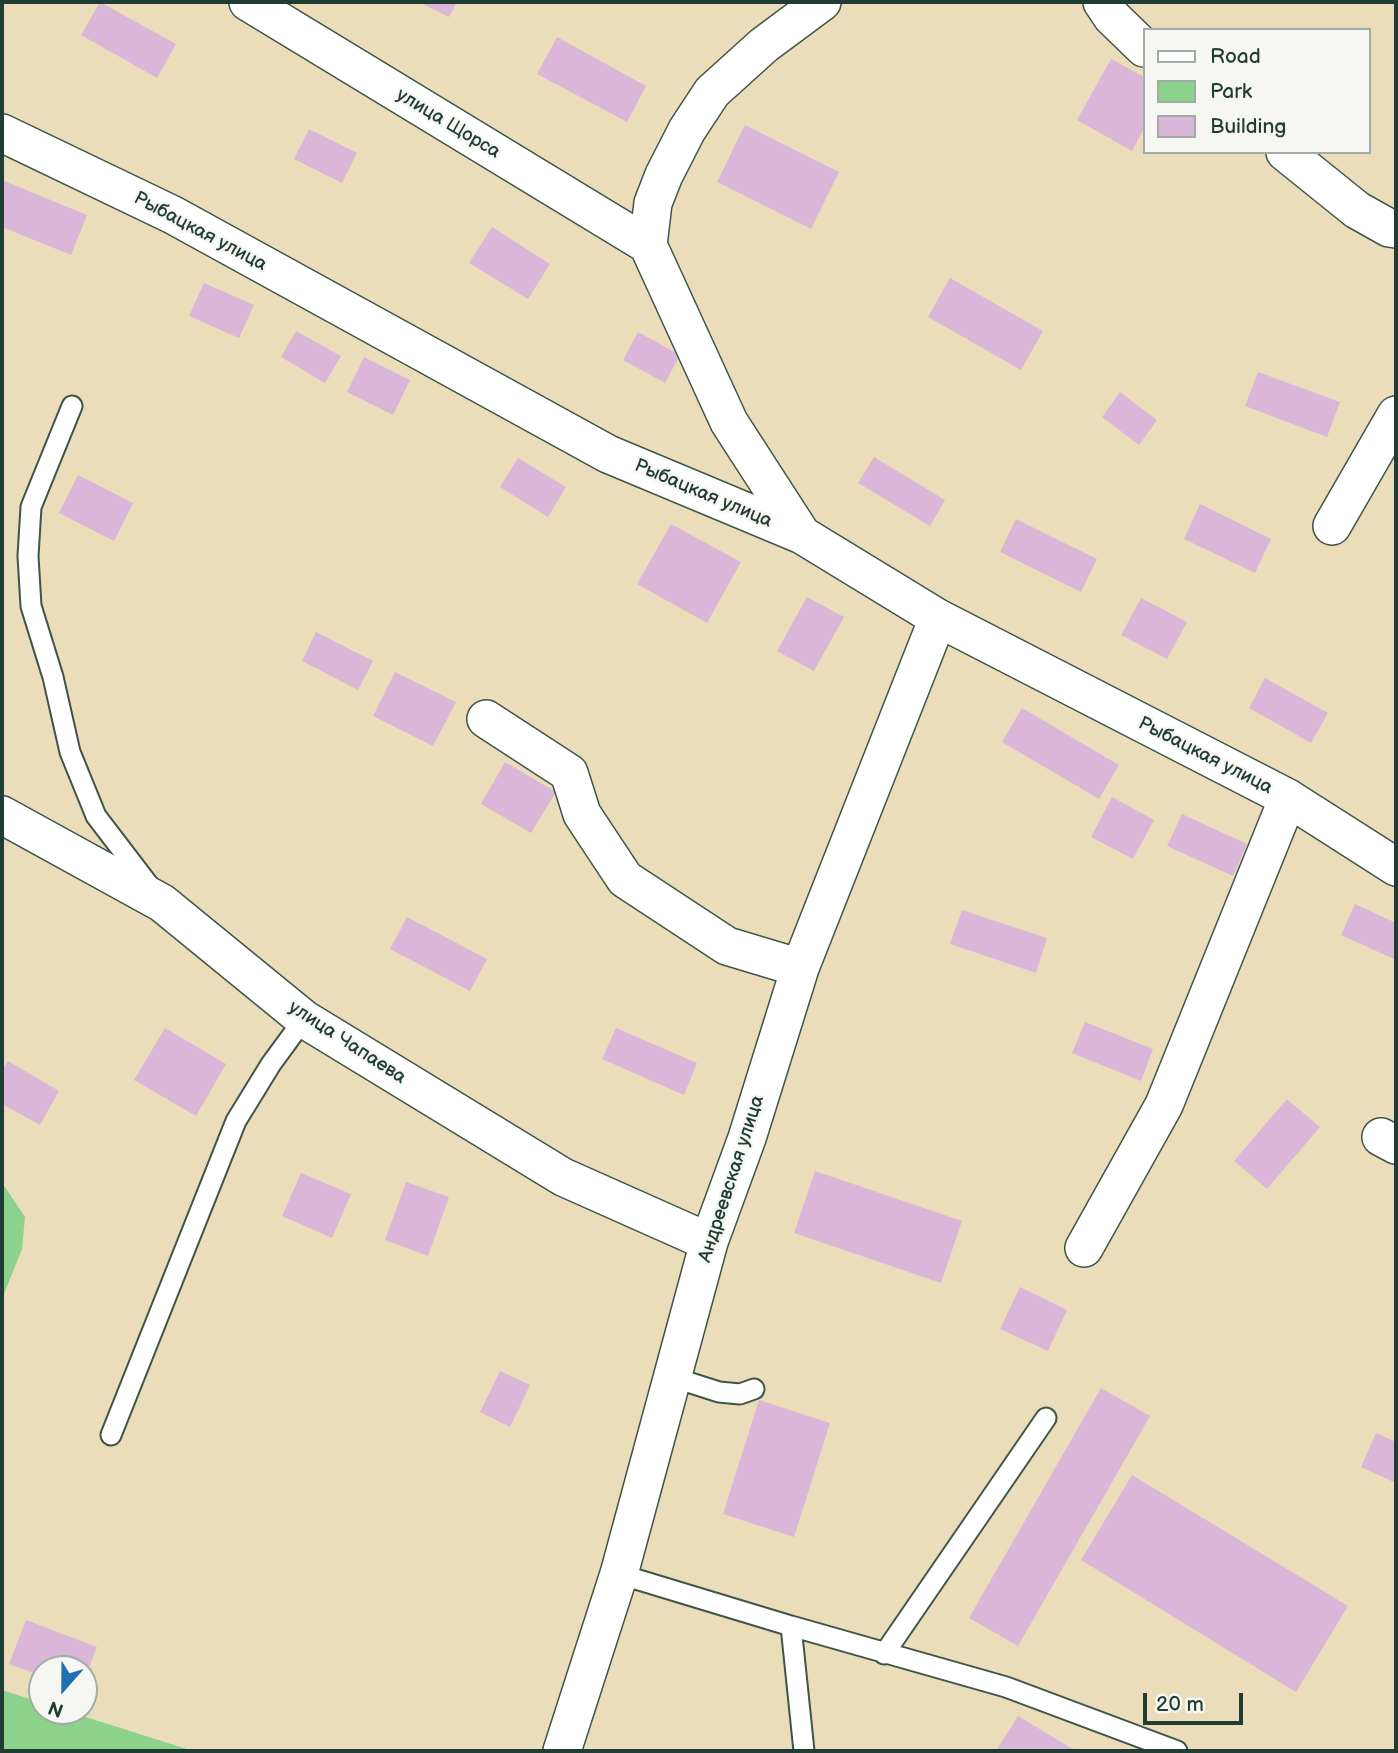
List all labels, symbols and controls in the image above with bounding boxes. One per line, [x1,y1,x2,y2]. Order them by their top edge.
legend [1142,28,1370,154]
text: Road [1210,44,1261,69]
text: Park [1210,79,1252,104]
street label: улица Щорса [392,84,504,164]
text: Building [1210,114,1286,139]
street label: Рыбацкая улица [129,187,271,277]
street label: Рыбацкая улица [631,455,775,533]
street label: Рыбацкая улица [1134,712,1276,800]
street label: улица Чапаева [284,997,410,1089]
street label: Андреевская улица [694,1093,770,1265]
north arrow [28,1655,98,1725]
scale bar [1146,1680,1246,1724]
text: 20 m [1156,1692,1204,1717]
text: N [45,1695,67,1722]

